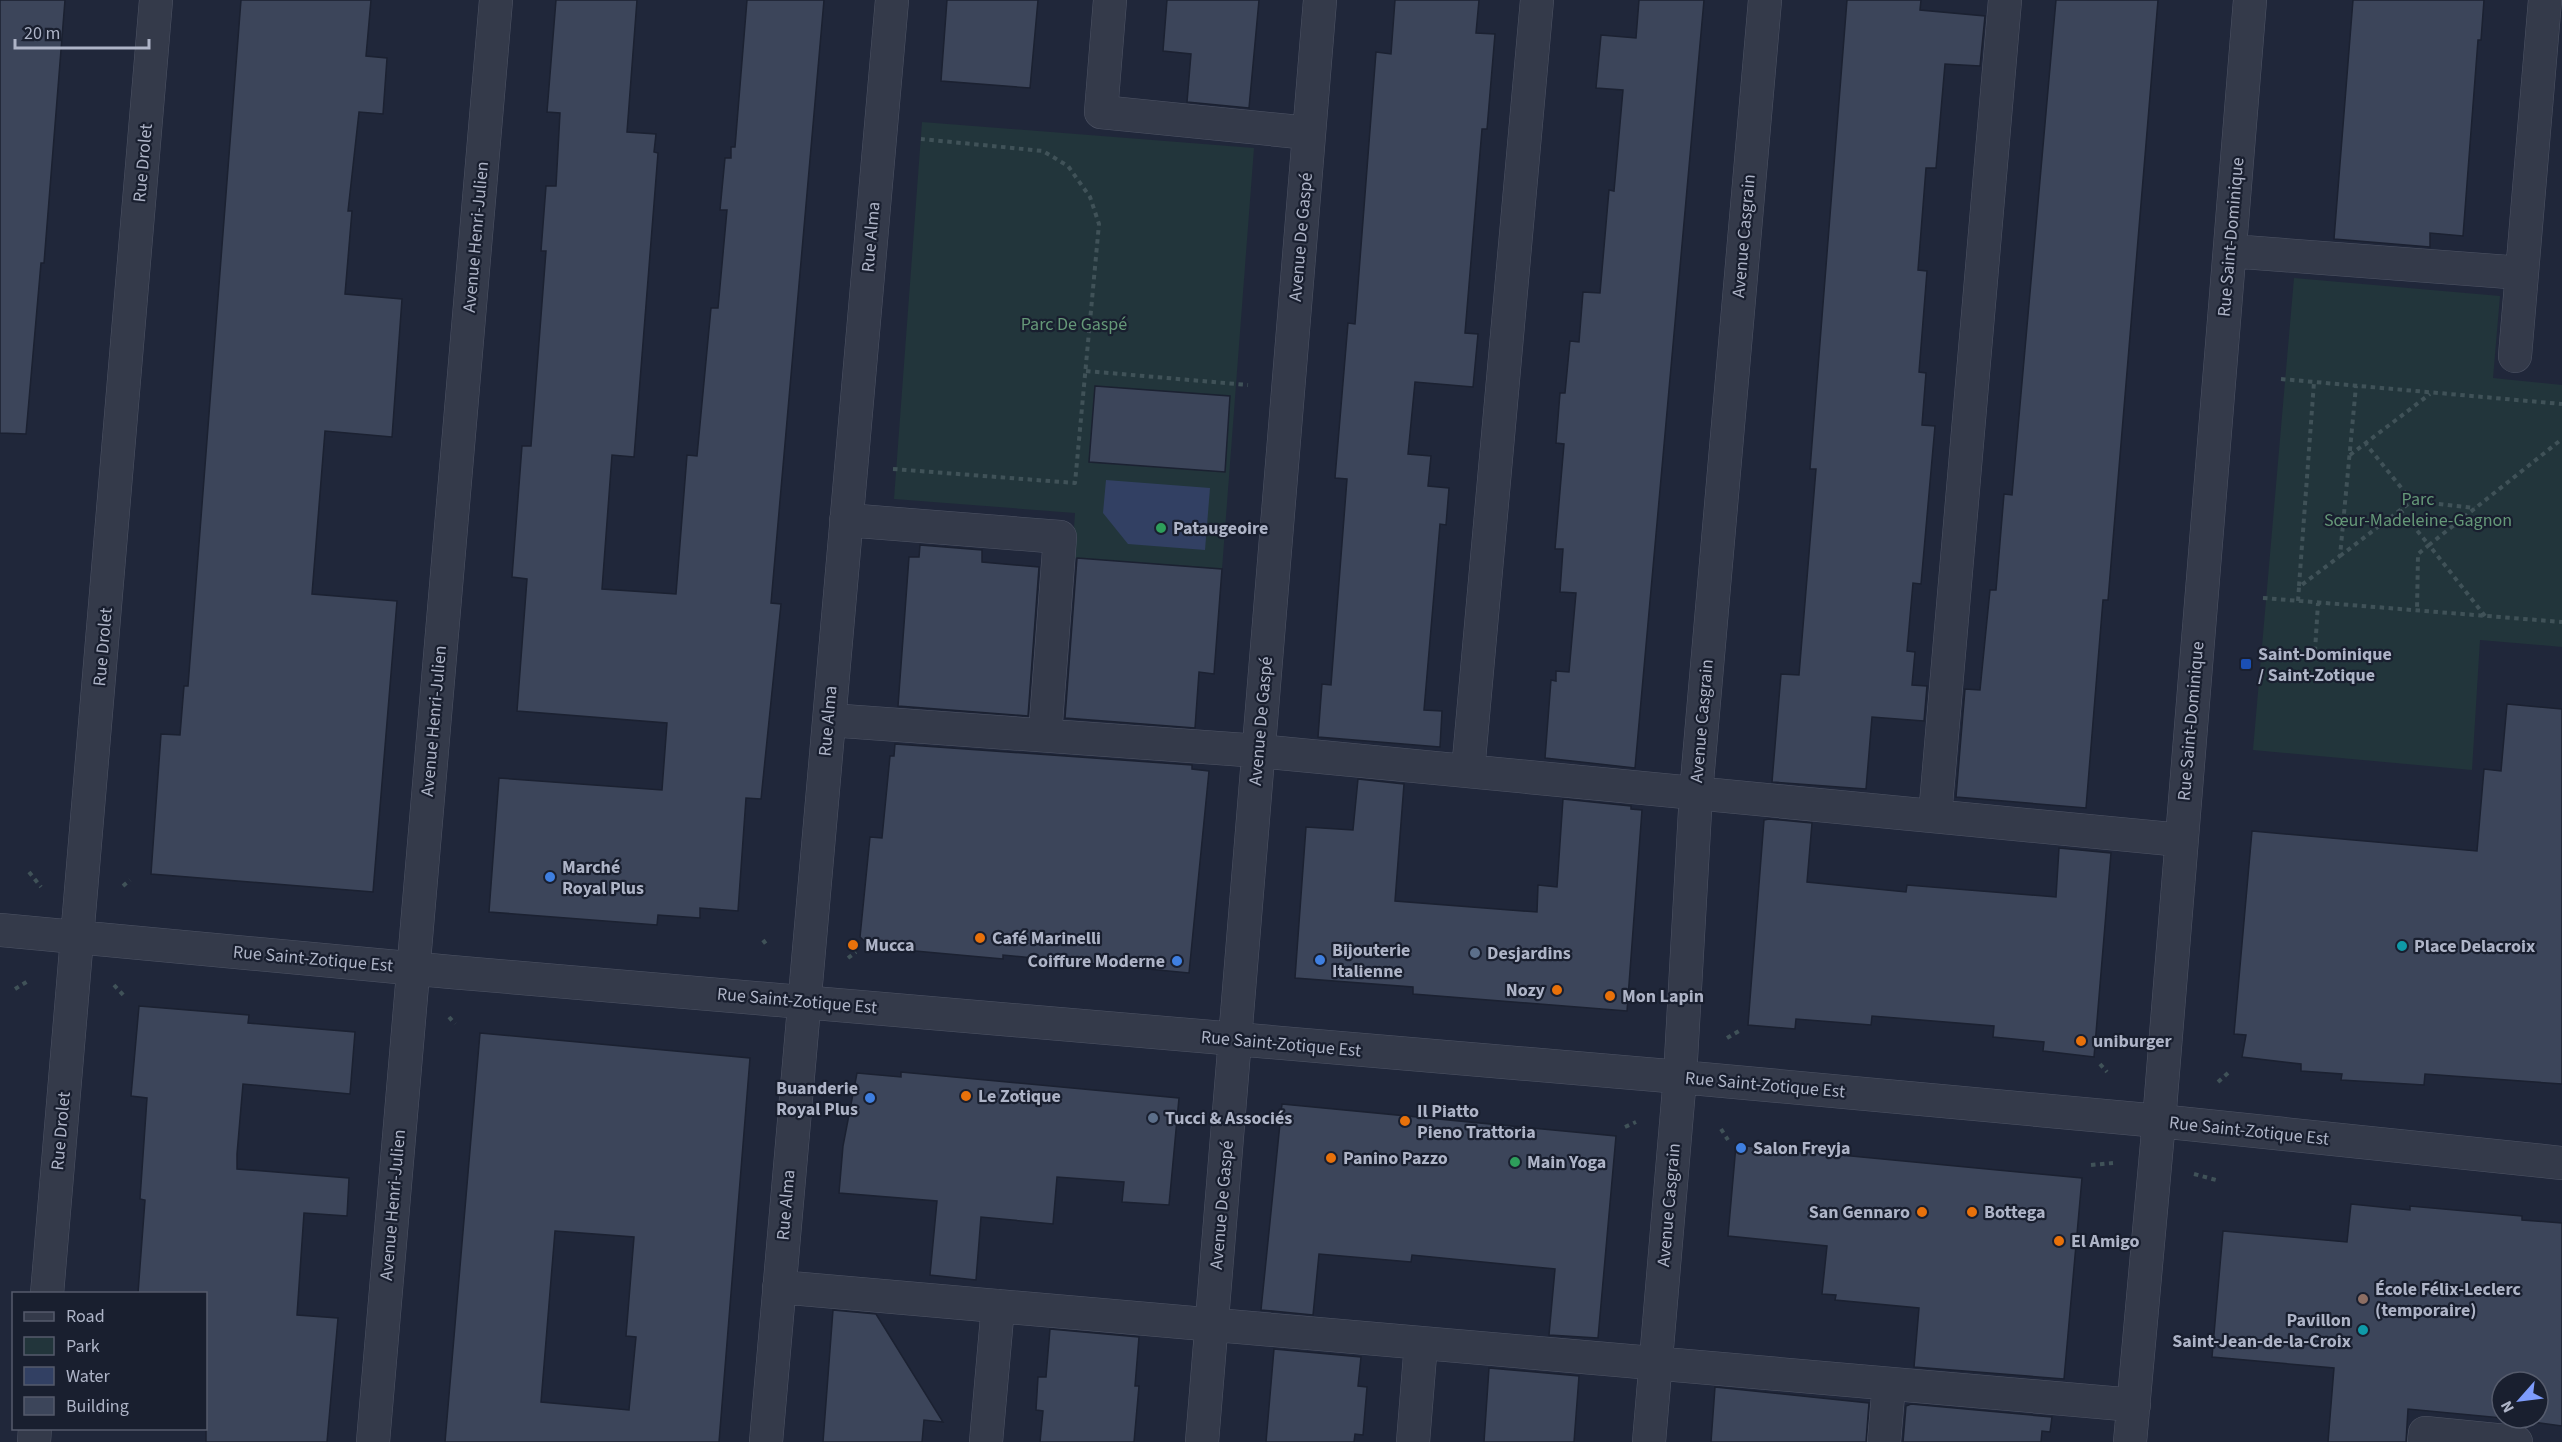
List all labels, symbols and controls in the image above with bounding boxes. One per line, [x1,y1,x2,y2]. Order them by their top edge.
scale bar [15,12,148,50]
text: 20 m [24,21,60,46]
street label: Rue Drolet [127,123,159,203]
street label: Rue Saint-Dominique [2212,156,2250,318]
street label: Avenue Henri-Julien [457,160,495,314]
street label: Avenue De Gaspé [1283,171,1319,302]
street label: Avenue Casgrain [1726,173,1762,299]
street label: Rue Alma [855,201,887,273]
park label: Parc De Gaspé [1021,312,1127,337]
park label: Parc Sœur-Madeleine-Gagnon [2324,487,2512,533]
place label: Pataugeoire [1173,516,1268,541]
marker: Pataugeoire [1154,521,1168,535]
street label: Rue Drolet [87,607,119,687]
street label: Rue Saint-Dominique [2172,640,2210,802]
place label: Saint-Dominique / Saint-Zotique [2258,642,2392,688]
street label: Avenue Henri-Julien [415,644,453,798]
street label: Avenue De Gaspé [1243,655,1279,786]
marker: Saint-Dominique / Saint-Zotique [2239,657,2253,671]
street label: Avenue Casgrain [1684,658,1720,784]
street label: Rue Alma [812,685,844,757]
place label: Marché Royal Plus [562,855,644,901]
marker: Marché Royal Plus [543,870,557,884]
place label: Café Marinelli [992,926,1101,951]
marker: Café Marinelli [973,931,987,945]
place label: Mucca [865,933,915,958]
place label: Place Delacroix [2414,934,2535,959]
marker: Mucca [846,938,860,952]
place label: Bijouterie Italienne [1332,938,1410,984]
marker: Place Delacroix [2395,939,2409,953]
street label: Rue Saint-Zotique Est [232,940,394,978]
place label: Desjardins [1487,941,1571,966]
marker: Desjardins [1468,946,1482,960]
place label: Coiffure Moderne [1027,949,1165,974]
marker: Bijouterie Italienne [1313,953,1327,967]
marker: Coiffure Moderne [1170,954,1184,968]
place label: Nozy [1506,978,1546,1003]
street label: Rue Saint-Zotique Est [716,982,878,1020]
marker: Nozy [1550,983,1564,997]
place label: Mon Lapin [1622,984,1704,1009]
marker: Mon Lapin [1603,989,1617,1003]
street label: Rue Saint-Zotique Est [1200,1025,1362,1063]
place label: uniburger [2093,1029,2173,1054]
marker: uniburger [2074,1034,2088,1048]
street label: Rue Saint-Zotique Est [1684,1066,1846,1104]
place label: Buanderie Royal Plus [776,1076,858,1122]
place label: Le Zotique [978,1084,1061,1109]
marker: Le Zotique [959,1089,973,1103]
street label: Rue Drolet [45,1091,77,1171]
marker: Buanderie Royal Plus [863,1091,877,1105]
place label: Il Piatto Pieno Trattoria [1417,1099,1536,1145]
place label: Tucci & Associés [1165,1106,1292,1131]
street label: Rue Saint-Zotique Est [2168,1110,2330,1152]
marker: Tucci & Associés [1146,1111,1160,1125]
marker: Il Piatto Pieno Trattoria [1398,1114,1412,1128]
street label: Avenue Henri-Julien [374,1128,412,1282]
place label: Salon Freyja [1753,1136,1851,1161]
street label: Avenue De Gaspé [1204,1139,1240,1270]
marker: Salon Freyja [1734,1141,1748,1155]
street label: Avenue Casgrain [1651,1142,1687,1268]
place label: Panino Pazzo [1343,1146,1448,1171]
place label: Main Yoga [1527,1150,1606,1175]
marker: Panino Pazzo [1324,1151,1338,1165]
marker: Main Yoga [1508,1155,1522,1169]
street label: Rue Alma [770,1169,802,1241]
place label: San Gennaro [1809,1200,1910,1225]
place label: Bottega [1984,1200,2045,1225]
marker: San Gennaro [1915,1205,1929,1219]
marker: Bottega [1965,1205,1979,1219]
place label: El Amigo [2071,1229,2140,1254]
marker: El Amigo [2052,1234,2066,1248]
place label: École Félix-Leclerc (temporaire) [2375,1277,2521,1323]
legend [12,1292,207,1430]
marker: École Félix-Leclerc (temporaire) [2356,1292,2370,1306]
text: Road [66,1304,105,1329]
place label: Pavillon Saint-Jean-de-la-Croix [2172,1308,2351,1354]
marker: Pavillon Saint-Jean-de-la-Croix [2356,1323,2370,1337]
text: Park [66,1334,100,1359]
text: Water [66,1364,110,1389]
north arrow [2490,1370,2550,1430]
text: Building [66,1394,129,1419]
text: N [2495,1397,2520,1416]

